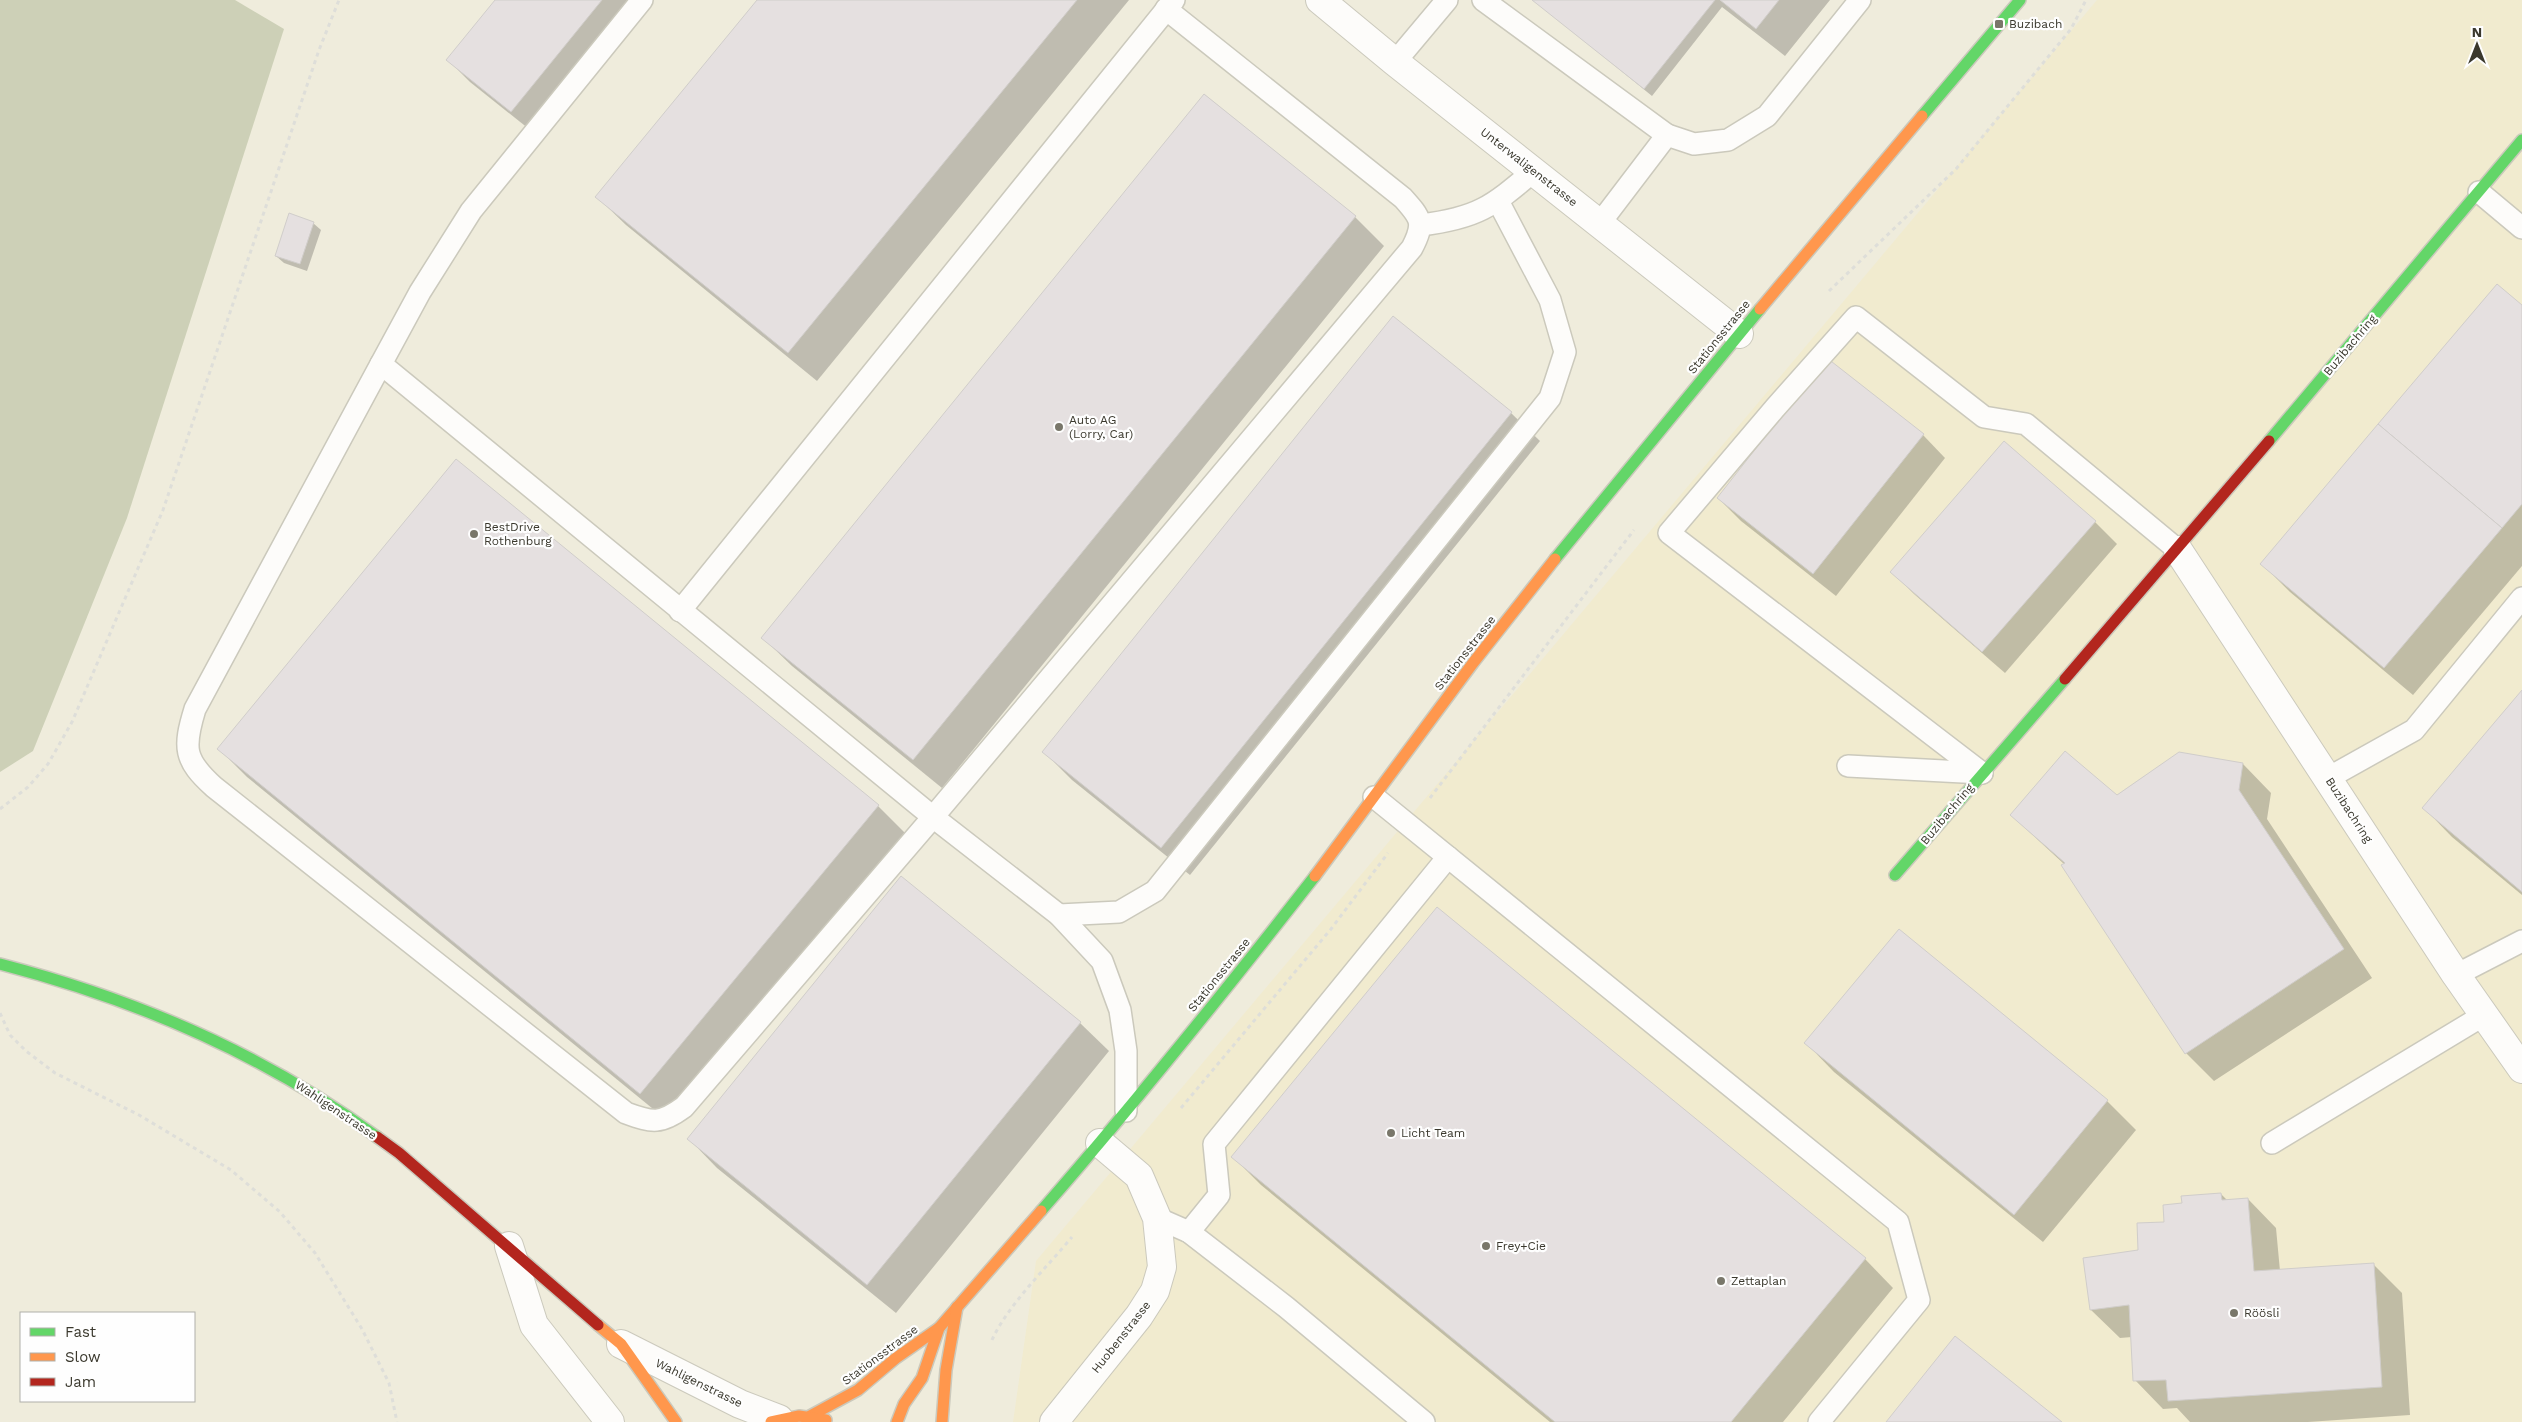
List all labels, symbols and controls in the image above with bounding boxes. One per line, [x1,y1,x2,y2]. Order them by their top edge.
place label: Buzibach [2009,17,2062,31]
marker: Buzibach [1993,18,2005,30]
north arrow [2452,20,2502,70]
text: N [2472,24,2482,40]
street label: Unterwaligenstrasse [1478,125,1580,209]
street label: Stationsstrasse [1685,297,1753,377]
street label: Buzibachring [2320,311,2380,378]
place label: Auto AG (Lorry, Car) [1069,413,1133,441]
marker: Auto AG (Lorry, Car) [1053,421,1065,433]
place label: BestDrive Rothenburg [484,520,552,548]
marker: BestDrive Rothenburg [468,528,480,540]
street label: Stationsstrasse [1432,613,1499,693]
street label: Buzibachring [2323,775,2376,846]
street label: Buzibachring [1917,780,1977,847]
street label: Stationsstrasse [1185,935,1253,1015]
street label: Wahligenstrasse [293,1078,379,1142]
place label: Licht Team [1401,1126,1465,1140]
marker: Licht Team [1385,1127,1397,1139]
place label: Frey+Cie [1496,1239,1546,1253]
marker: Frey+Cie [1480,1240,1492,1252]
place label: Zettaplan [1731,1274,1787,1288]
marker: Zettaplan [1715,1275,1727,1287]
street label: Huobenstrasse [1089,1298,1154,1376]
place label: Röösli [2244,1306,2279,1320]
marker: Röösli [2228,1307,2240,1319]
legend [20,1312,195,1402]
street label: Stationsstrasse [839,1322,921,1388]
text: Fast [65,1323,97,1341]
text: Slow [65,1348,101,1366]
street label: Wahligenstrasse [653,1356,745,1410]
text: Jam [65,1373,96,1391]

